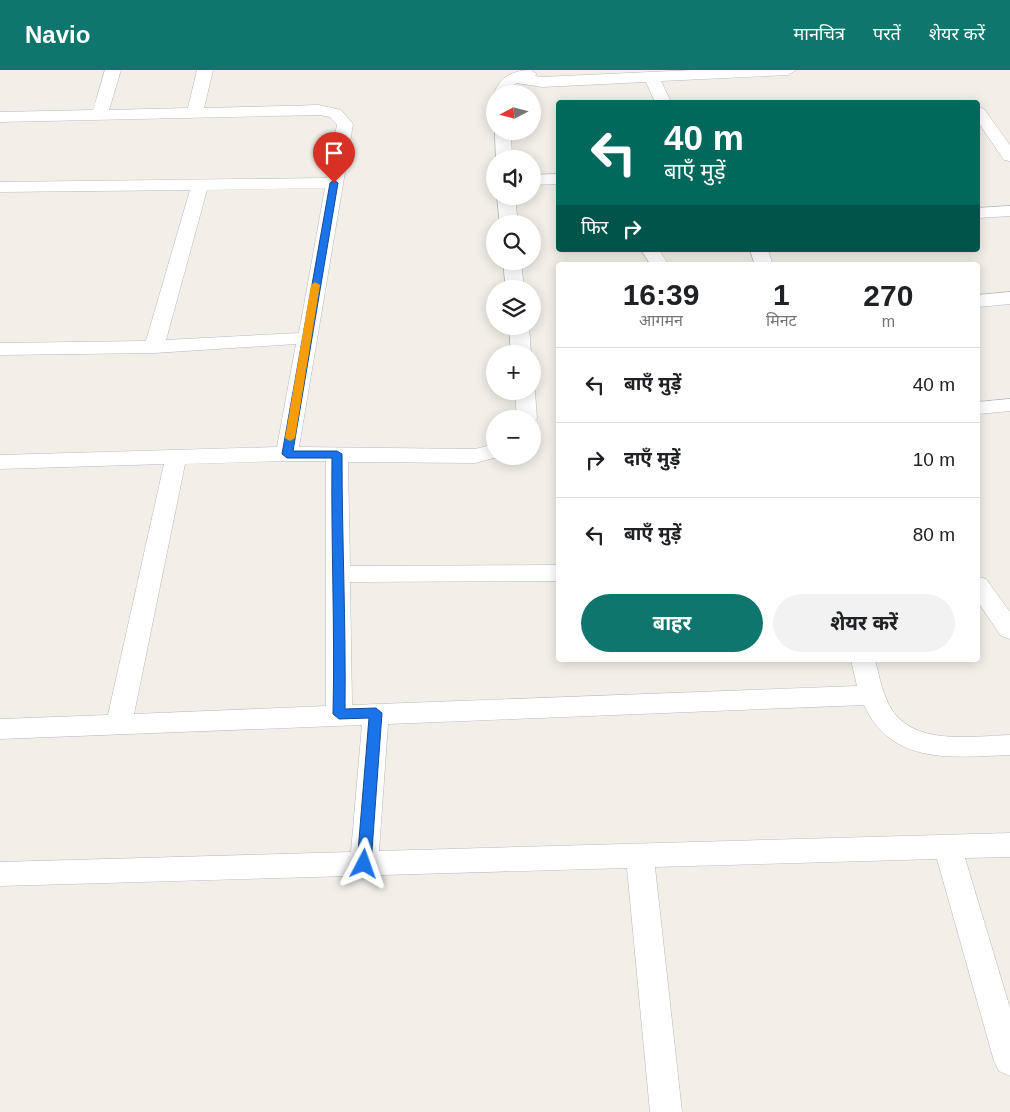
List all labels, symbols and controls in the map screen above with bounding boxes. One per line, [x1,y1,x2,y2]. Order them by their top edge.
text: Navio [25,21,90,48]
text: मानचित्र [793,24,845,44]
text: परतें [873,24,901,44]
text: शेयर करें [929,24,985,44]
north arrow [486,85,541,140]
map controls [486,85,541,465]
text: 40 m [664,118,744,157]
icon: left [581,120,646,185]
pin [313,132,355,183]
icon: arrive [320,139,348,167]
button: sound [486,150,541,205]
text: बाएँ मुड़ें [664,159,725,184]
button: search [486,215,541,270]
icon: right [618,215,646,243]
text: फिर [581,217,608,238]
text: 16:39 [623,278,699,311]
text: 1 [773,278,790,311]
text: 270 [863,279,913,312]
button: layers [486,280,541,335]
text: आगमन [639,312,683,329]
text: मिनट [766,312,797,329]
text: m [882,313,895,330]
button: + [486,345,541,400]
icon: left [581,371,609,399]
text: बाएँ मुड़ें [624,373,681,394]
text: 40 m [913,374,955,395]
button: − [486,410,541,465]
icon: right [581,446,609,474]
text: दाएँ मुड़ें [624,448,680,469]
text: 10 m [913,449,955,470]
icon: left [581,521,609,549]
text: बाएँ मुड़ें [624,523,681,544]
text: 80 m [913,524,955,545]
button: बाहर [581,594,763,652]
button: शेयर करें [773,594,955,652]
position arrow [337,837,389,889]

